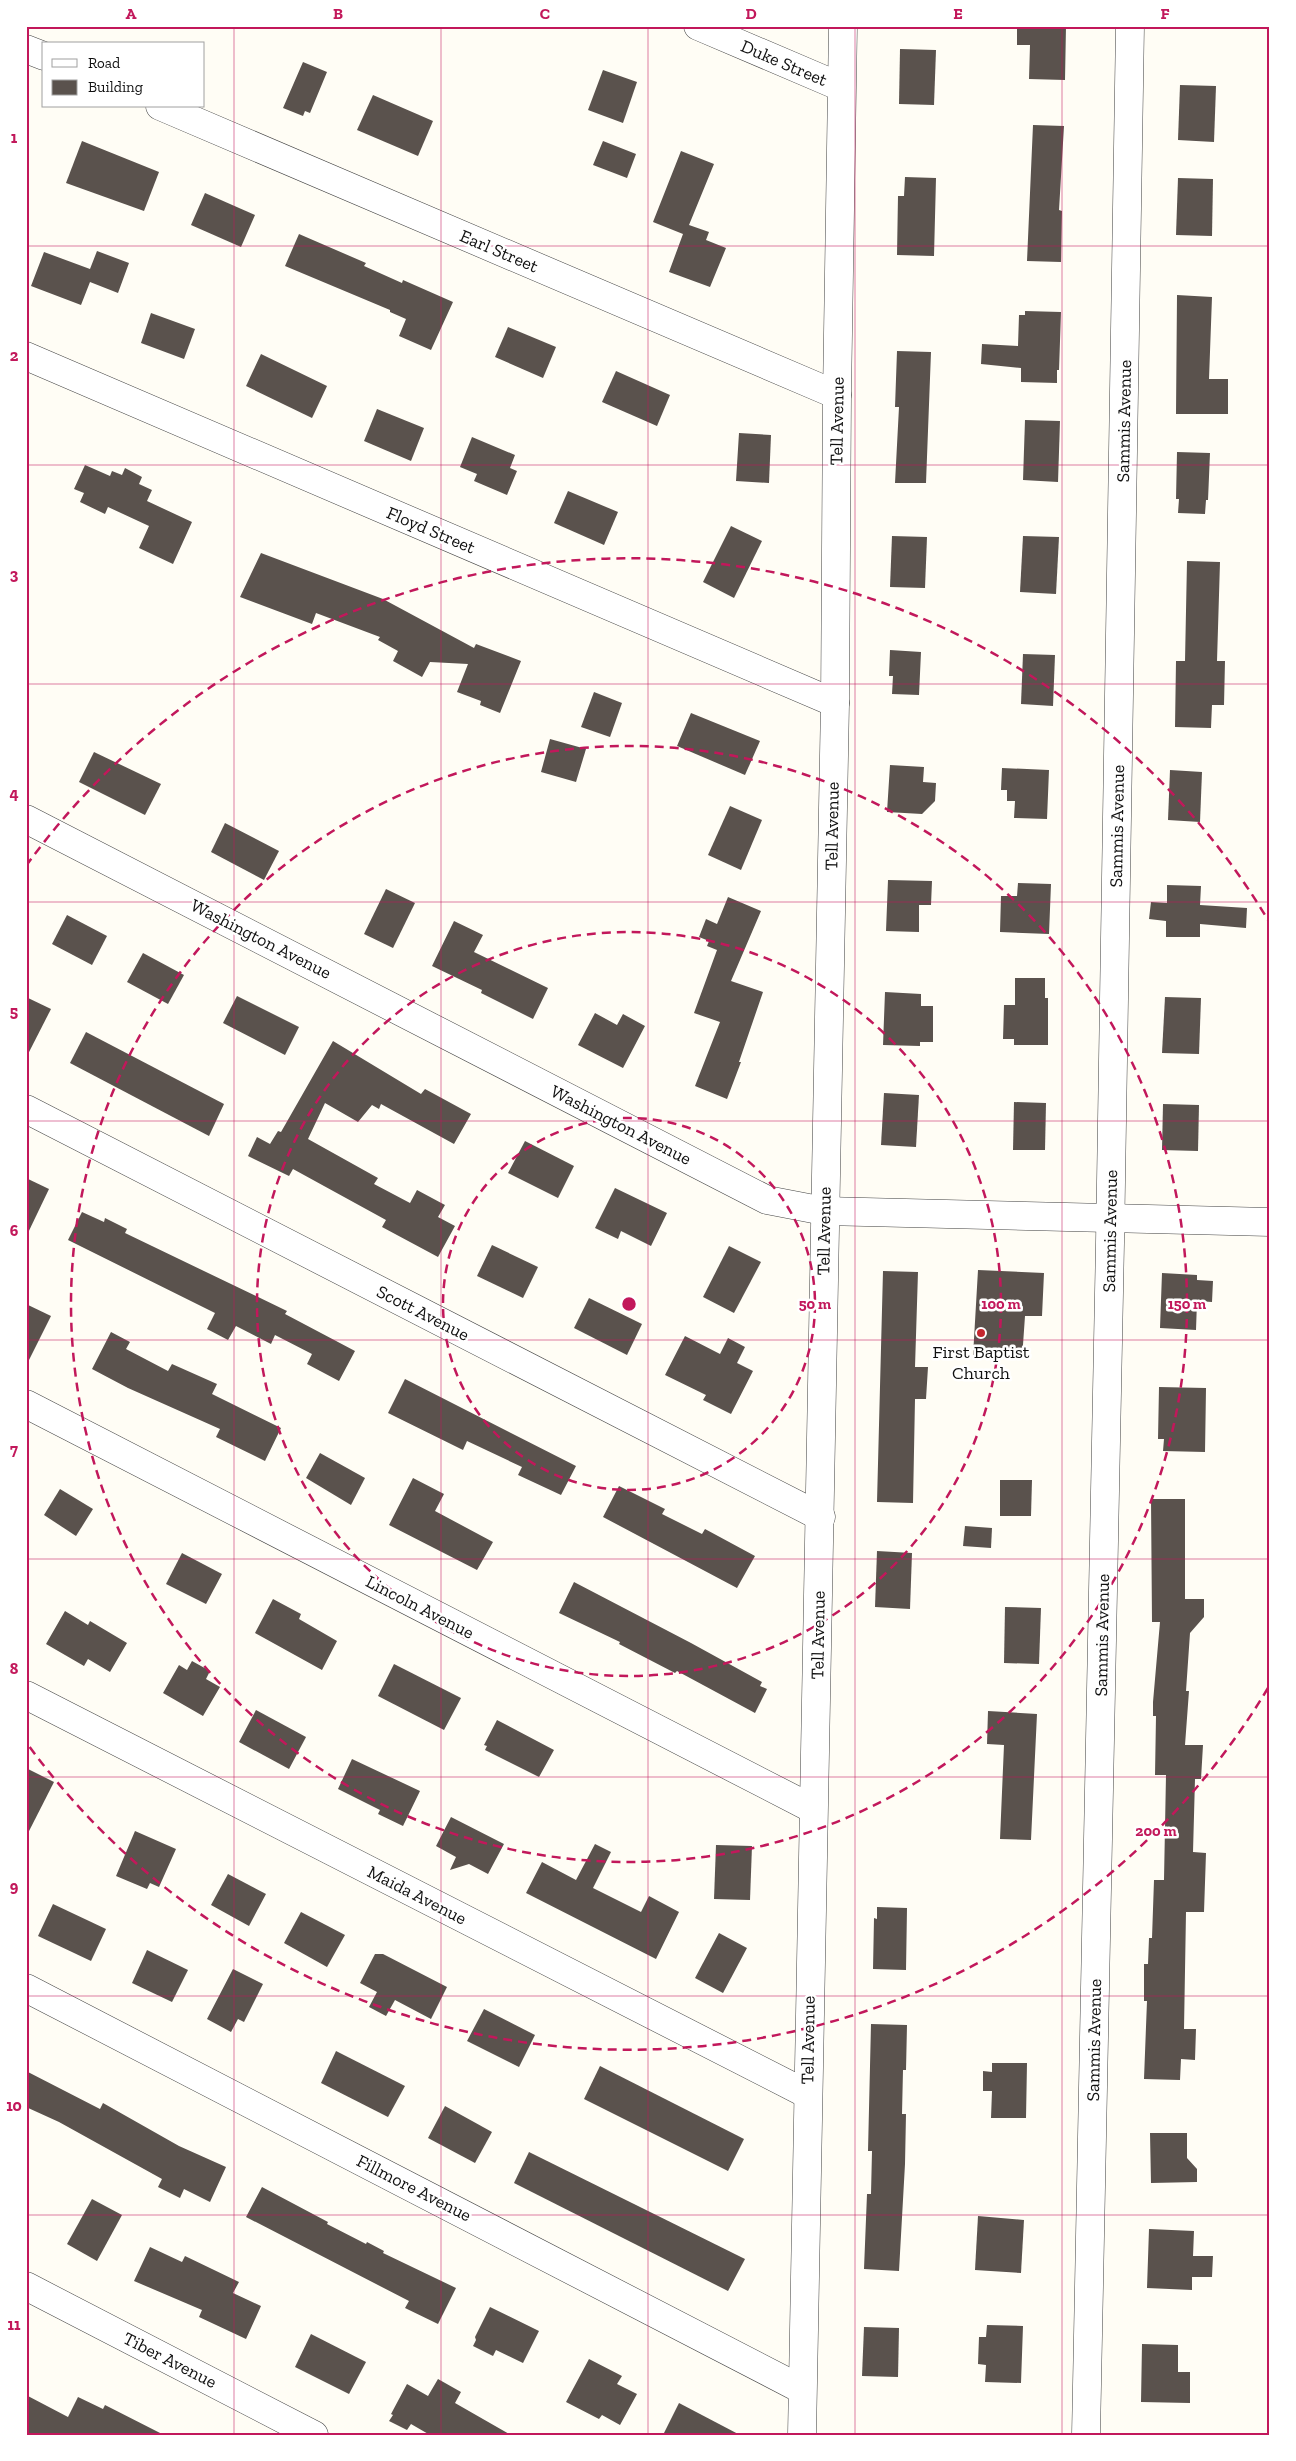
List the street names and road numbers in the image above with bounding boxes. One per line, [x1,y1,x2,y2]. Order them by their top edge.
street label: Duke Street [737,35,831,91]
street label: Earl Street [456,225,542,277]
street label: Sammis Avenue [1112,359,1136,483]
street label: Tell Avenue [825,377,849,465]
street label: Floyd Street [383,501,479,559]
street label: Sammis Avenue [1105,764,1129,888]
street label: Tell Avenue [820,782,844,870]
street label: Washington Avenue [187,894,335,984]
street label: Washington Avenue [547,1080,695,1170]
street label: Sammis Avenue [1098,1169,1122,1293]
street label: Tell Avenue [812,1187,836,1275]
street label: Scott Avenue [373,1280,473,1346]
street label: Lincoln Avenue [362,1570,478,1644]
street label: Sammis Avenue [1090,1573,1114,1697]
street label: Tell Avenue [806,1591,830,1679]
street label: Maida Avenue [364,1861,470,1929]
street label: Sammis Avenue [1082,1978,1106,2102]
street label: Tell Avenue [796,1996,820,2084]
street label: Fillmore Avenue [353,2150,475,2226]
street label: Tiber Avenue [120,2327,220,2393]

